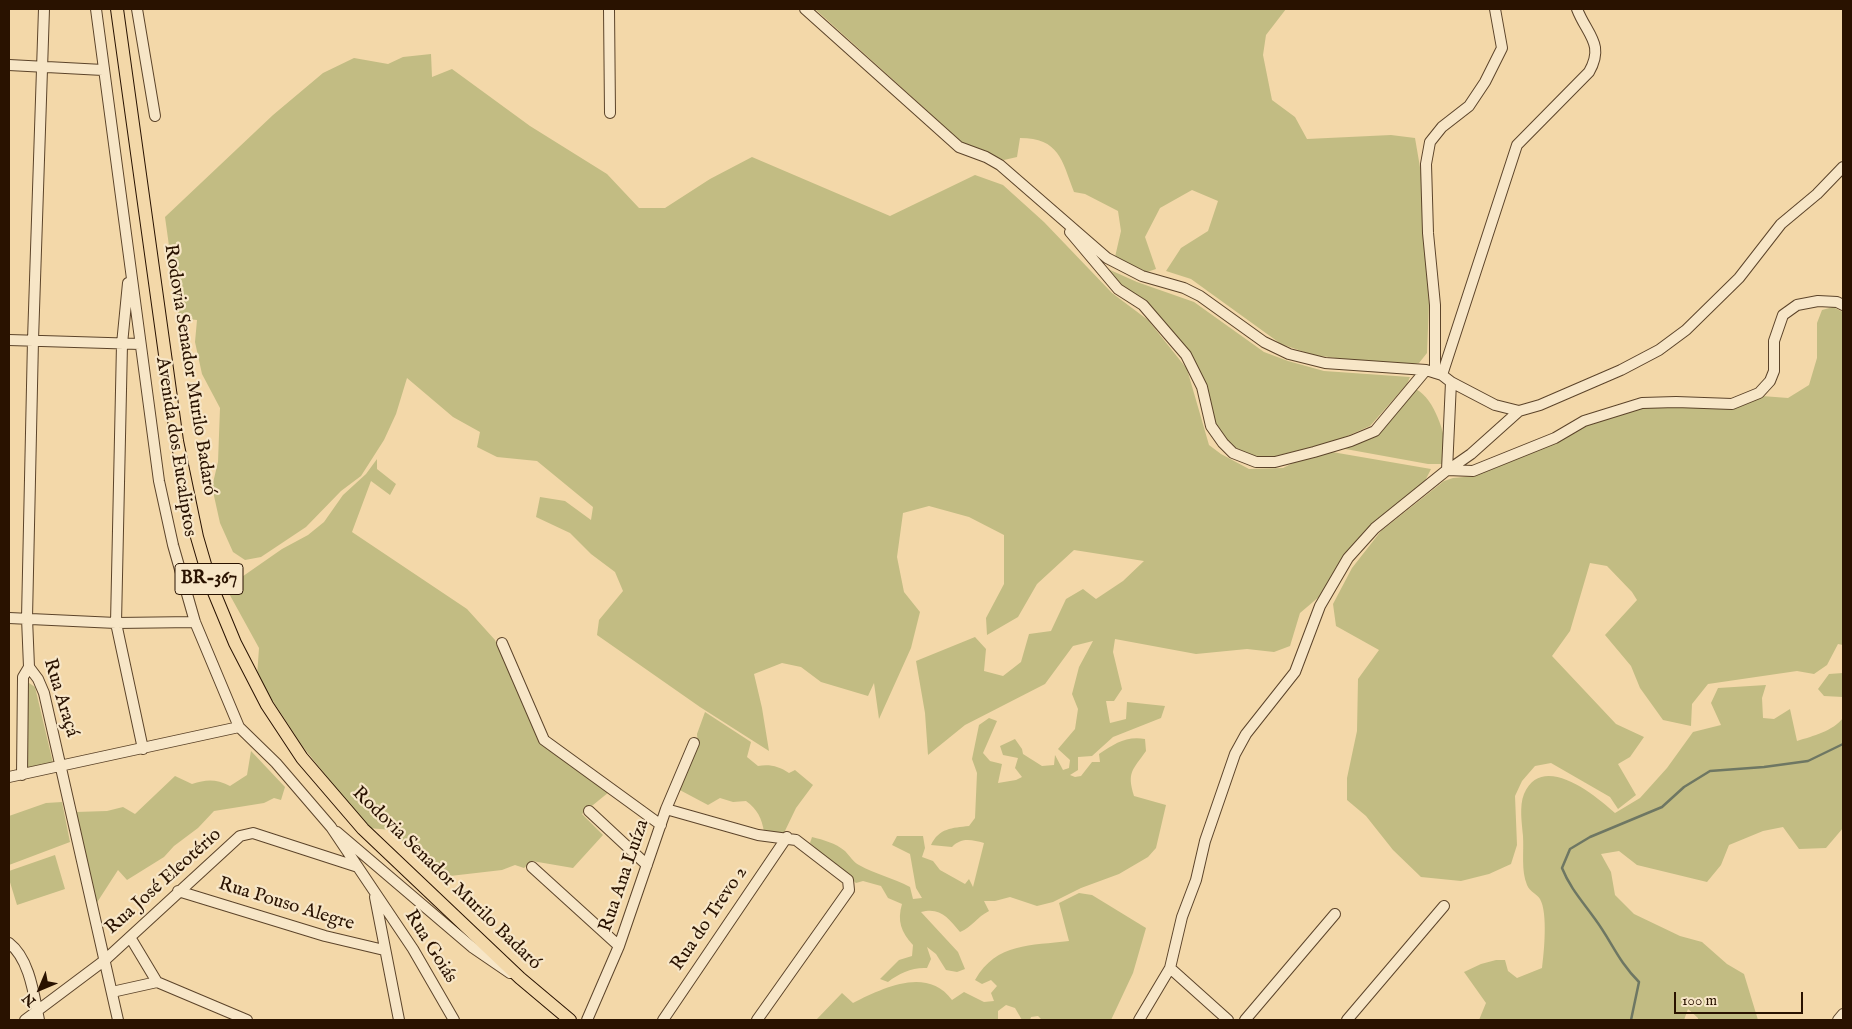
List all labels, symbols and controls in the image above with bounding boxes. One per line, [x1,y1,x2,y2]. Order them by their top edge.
street label: Rodovia Senador Murilo Badaró [158,243,220,497]
street label: Avenida dos Eucaliptos [150,356,200,538]
road number: BR-367 [175,564,243,594]
street label: Rua Araçá [37,656,83,740]
street label: Rodovia Senador Murilo Badaró [347,782,545,976]
street label: Rua Ana Luíza [595,817,655,935]
street label: Rua José Eleotério [101,824,227,940]
street label: Rua do Trevo 2 [667,863,753,975]
street label: Rua Pouso Alegre [215,873,357,937]
street label: Rua Goiás [399,906,461,988]
north arrow [15,964,65,1014]
scale bar [1677,982,1806,1014]
text: N [19,989,40,1010]
text: 100 m [1682,991,1717,1010]

